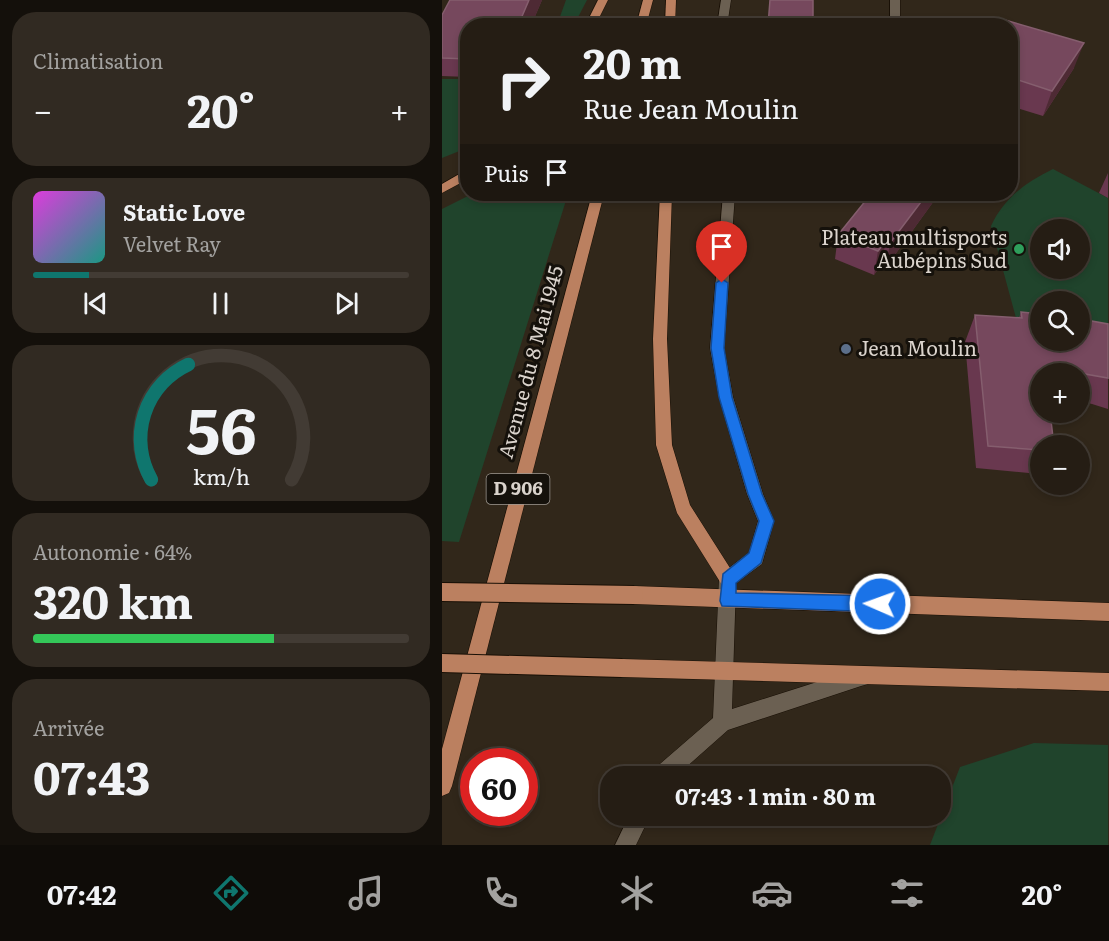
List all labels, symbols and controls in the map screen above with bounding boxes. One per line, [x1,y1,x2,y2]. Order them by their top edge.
text: 20 m [583,30,682,92]
icon: right [484,42,562,120]
text: Climatisation [33,45,163,75]
text: 20° [187,75,255,142]
text: − [33,84,52,133]
text: + [390,84,409,133]
text: Rue Jean Moulin [583,87,799,127]
text: Puis [484,156,528,189]
icon: arrive [540,156,573,189]
text: Static Love [123,195,245,228]
map controls [1030,219,1090,495]
button: sound [1030,219,1090,279]
pin [696,221,747,283]
place label: Plateau multisports Aubépins Sud [821,221,1007,274]
text: Velvet Ray [123,228,221,258]
icon: arrive [705,230,738,263]
marker: Plateau multisports Aubépins Sud [1012,242,1026,256]
street label: Avenue du 8 Mai 1945 [489,262,569,461]
icon: previous [79,287,112,320]
icon: pause [204,287,237,320]
icon: next [330,287,363,320]
button: search [1030,291,1090,351]
place label: Jean Moulin [858,332,977,362]
marker: Jean Moulin [839,342,853,356]
button: + [1030,363,1090,423]
text: 56 [186,381,256,473]
button: − [1030,435,1090,495]
text: km/h [192,460,250,492]
road number: D 906 [486,474,549,504]
text: Autonomie · 64% [33,536,192,566]
text: 320 km [33,566,193,633]
position arrow [848,572,912,636]
text: Arrivée [33,712,104,742]
text: 07:43 [33,742,150,809]
speed limit sign: 60 [460,748,538,826]
text: 07:43 · 1 min · 80 m [675,779,876,812]
icon: directions [210,872,252,914]
icon: music [345,872,387,914]
icon: phone [480,872,522,914]
icon: climate [616,872,658,914]
icon: car [751,872,793,914]
icon: filters [886,872,928,914]
text: 07:42 [47,873,117,913]
text: 20° [1022,873,1062,913]

